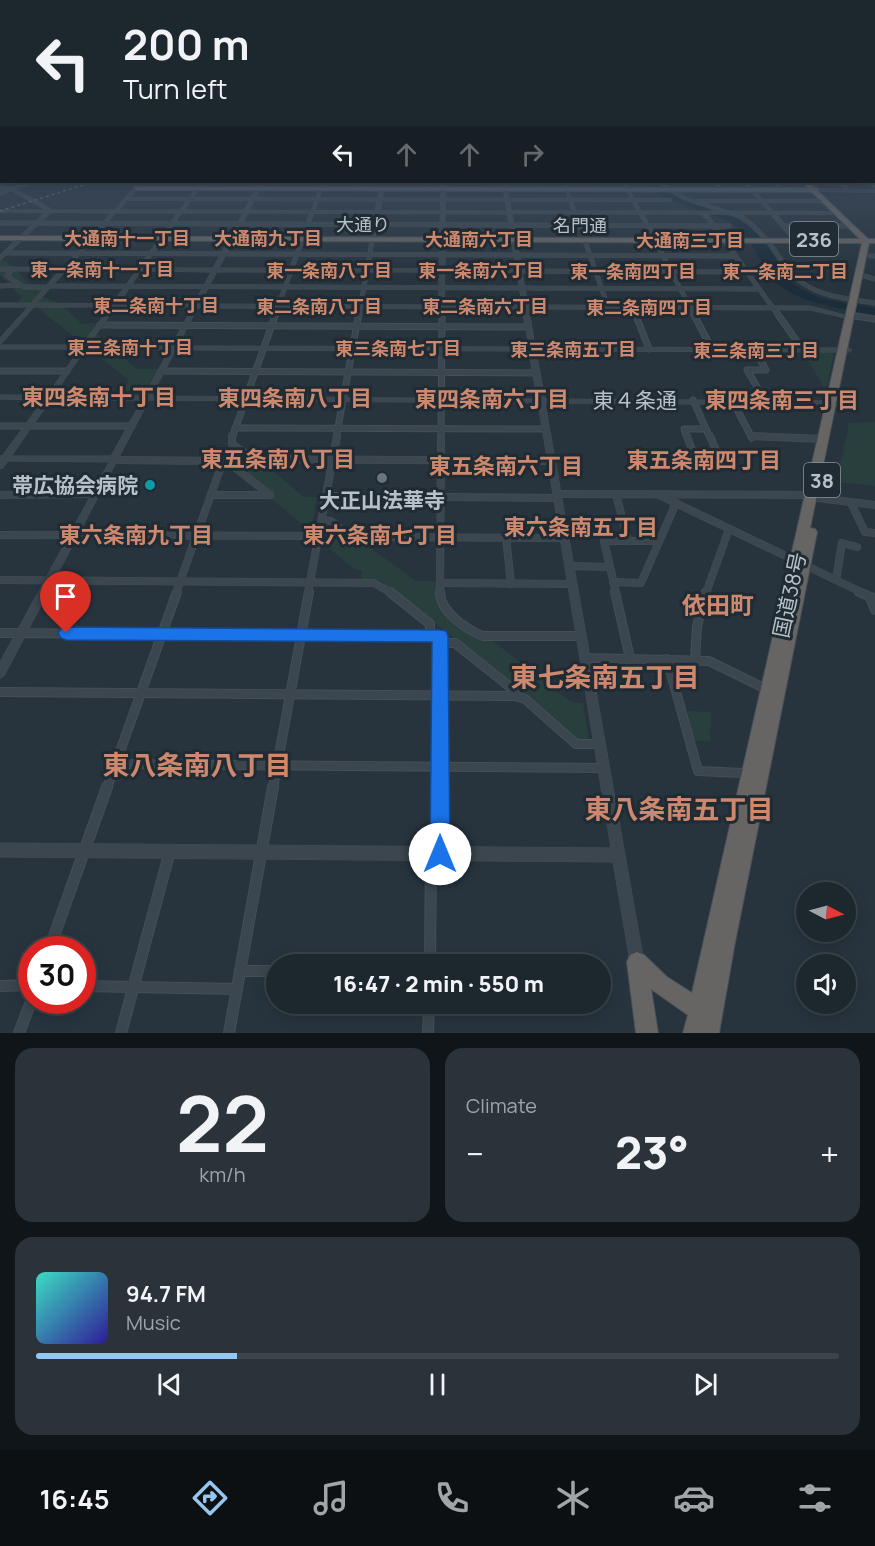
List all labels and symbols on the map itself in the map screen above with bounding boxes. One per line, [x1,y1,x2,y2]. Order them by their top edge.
street label: 大通り [336,212,390,236]
street label: 名門通 [553,213,607,237]
road number: 236 [790,222,838,256]
district label: 大通南十一丁目 [64,226,190,250]
district label: 大通南九丁目 [214,226,322,250]
district label: 大通南六丁目 [425,227,533,251]
district label: 大通南三丁目 [636,228,744,252]
district label: 東一条南十一丁目 [30,257,174,281]
district label: 東一条南八丁目 [266,258,392,282]
district label: 東一条南六丁目 [418,258,544,282]
district label: 東一条南四丁目 [570,259,696,283]
district label: 東一条南二丁目 [722,259,848,283]
district label: 東二条南十丁目 [93,293,219,317]
district label: 東二条南八丁目 [256,294,382,318]
district label: 東二条南六丁目 [422,294,548,318]
district label: 東二条南四丁目 [586,295,712,319]
district label: 東三条南十丁目 [67,335,193,359]
district label: 東三条南七丁目 [335,336,461,360]
district label: 東三条南五丁目 [510,337,636,361]
district label: 東三条南三丁目 [693,338,819,362]
district label: 東四条南十丁目 [22,382,176,412]
district label: 東四条南八丁目 [218,383,372,413]
district label: 東四条南六丁目 [415,384,569,414]
district label: 東四条南三丁目 [705,385,859,415]
street label: 東４条通 [593,386,677,414]
district label: 東五条南八丁目 [201,444,355,474]
district label: 東五条南四丁目 [627,445,781,475]
district label: 東五条南六丁目 [429,451,583,481]
road number: 38 [804,463,840,497]
place label: 帯広協会病院 [12,471,138,499]
marker: 大正山法華寺 [375,471,389,485]
marker: 帯広協会病院 [143,478,157,492]
place label: 大正山法華寺 [319,486,445,514]
district label: 東六条南五丁目 [504,512,658,542]
district label: 東六条南九丁目 [59,520,213,550]
district label: 東六条南七丁目 [303,520,457,550]
street label: 国道38号 [766,550,812,640]
pin [40,571,91,633]
district label: 依田町 [682,588,754,621]
district label: 東七条南五丁目 [511,658,700,695]
district label: 東八条南八丁目 [103,746,292,783]
district label: 東八条南五丁目 [585,790,774,827]
position arrow [408,822,472,886]
north arrow [796,882,856,942]
speed limit sign: 30 [18,936,96,1014]

